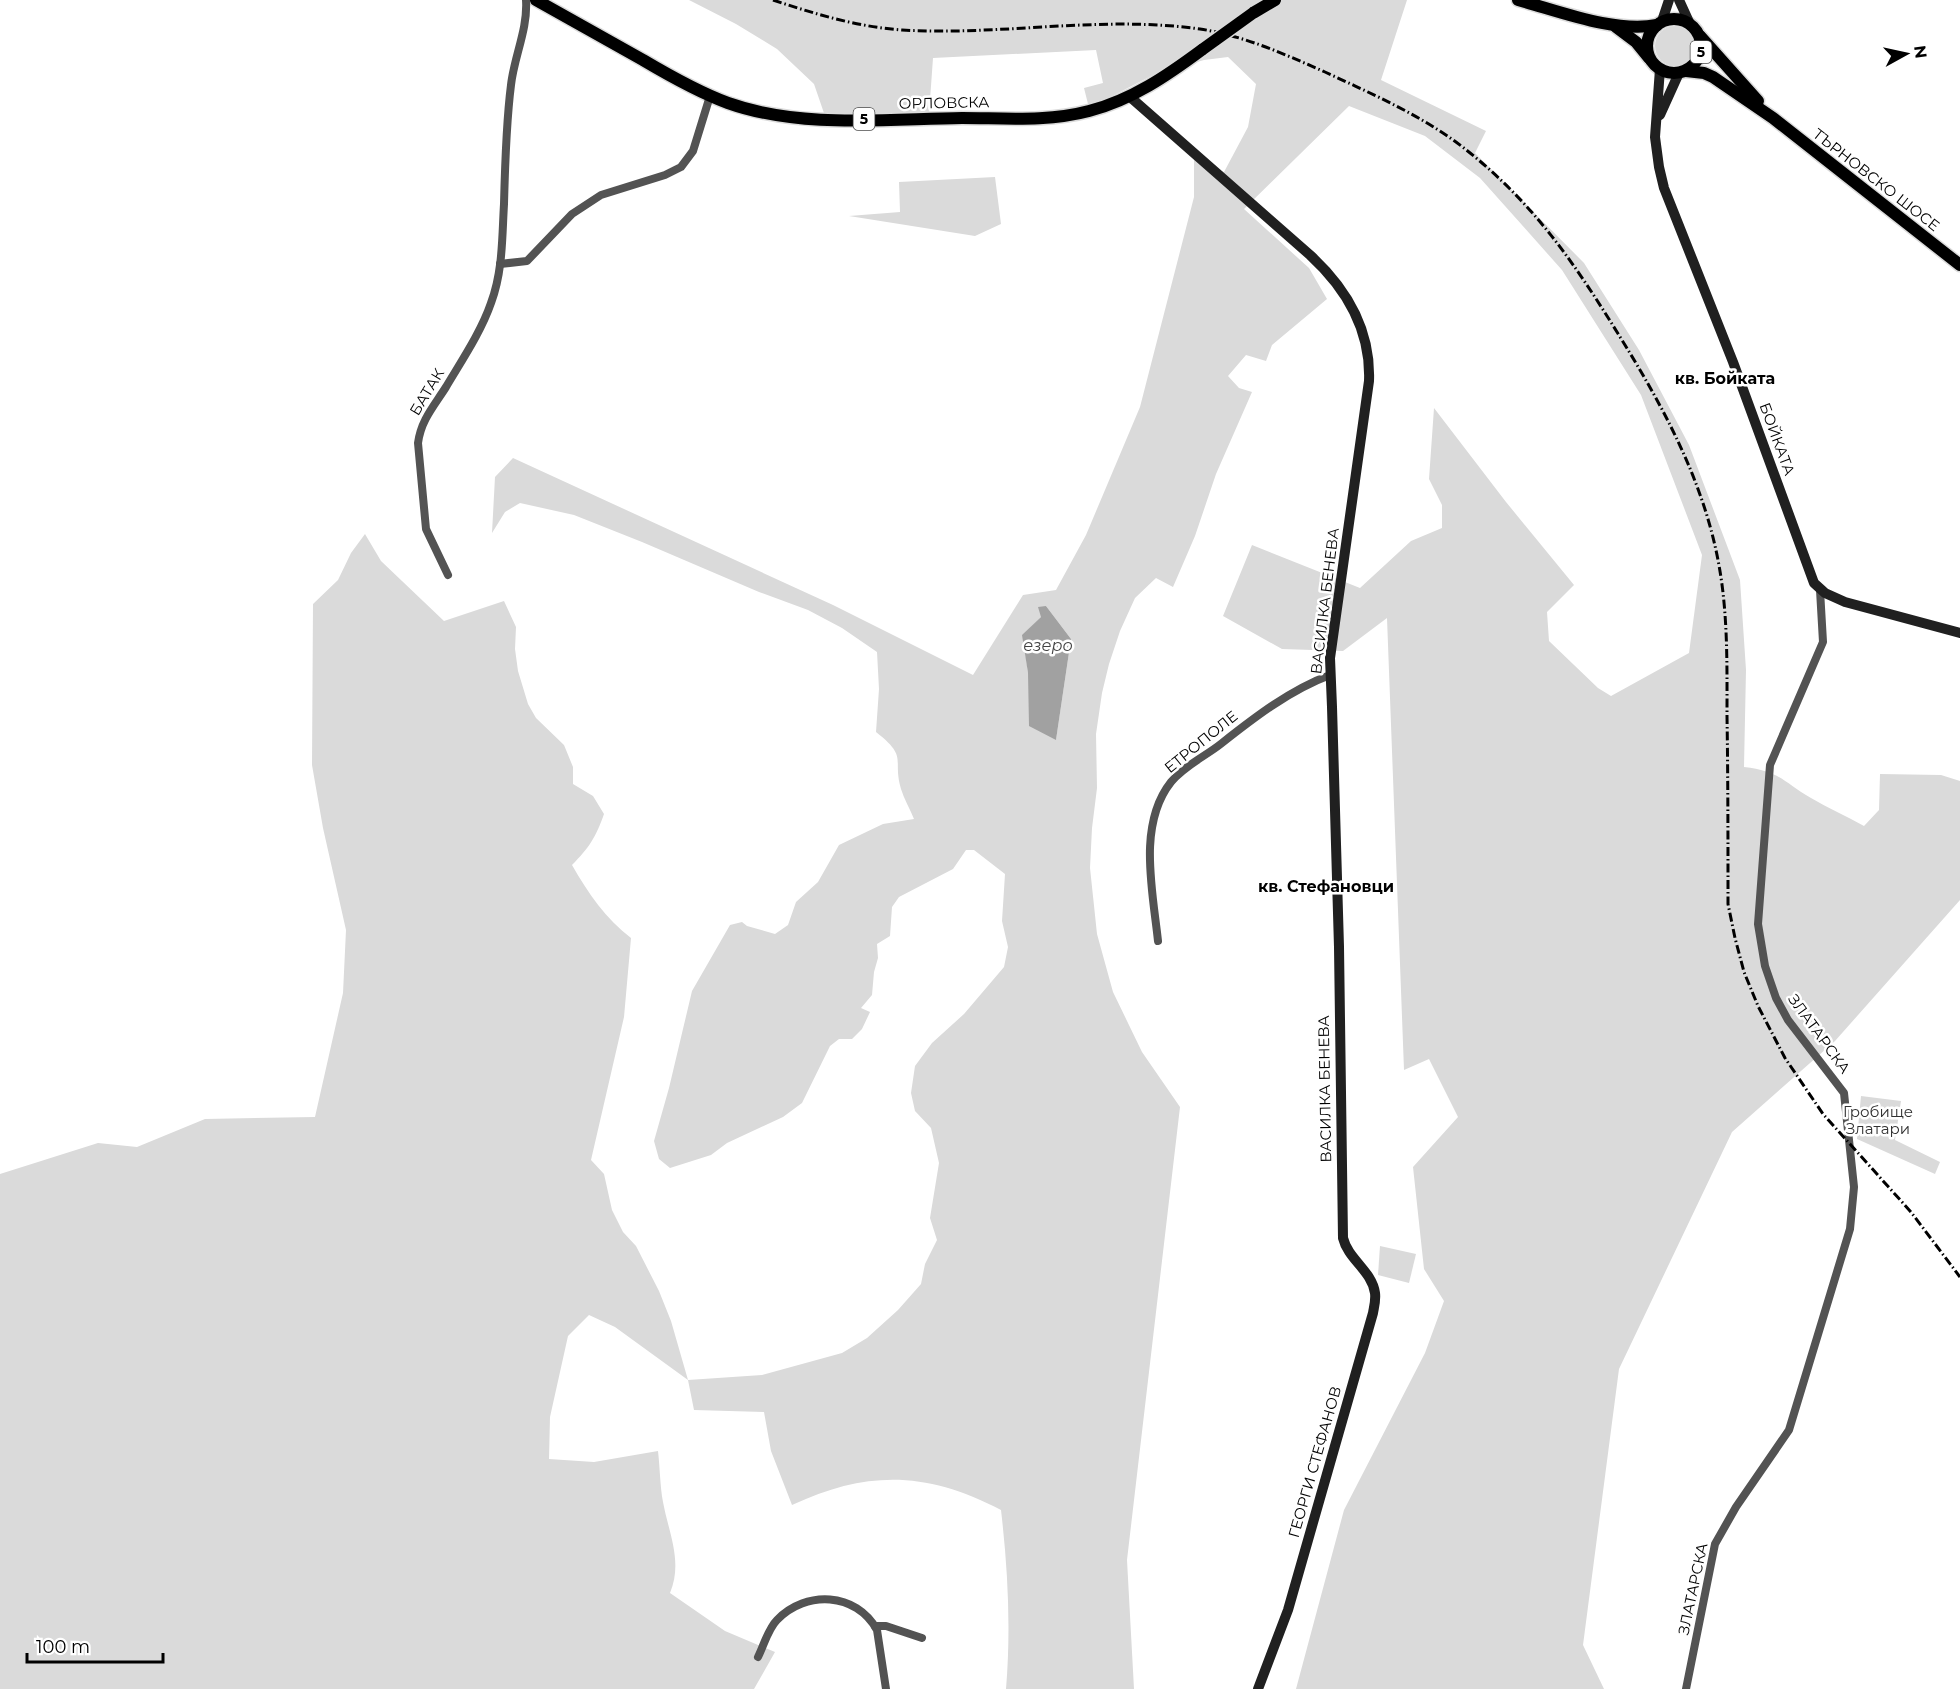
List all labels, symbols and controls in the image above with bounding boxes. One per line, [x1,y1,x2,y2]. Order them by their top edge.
north arrow [1876,24,1936,84]
road number: 5 [1690,41,1712,63]
text: N [1910,44,1931,60]
street label: ОРЛОВСКА [899,92,989,113]
road number: 5 [854,108,874,130]
street label: ТЪРНОВСКО ШОСЕ [1809,124,1943,235]
street label: БАТАК [405,364,448,419]
district label: кв. Бойката [1675,369,1775,388]
street label: БОЙКАТА [1756,400,1799,478]
street label: ВАСИЛКА БЕНЕВА [1306,527,1343,675]
water label: езеро [1023,636,1073,655]
street label: ЕТРОПОЛЕ [1160,706,1241,777]
district label: кв. Стефановци [1258,877,1394,896]
street label: ЗЛАТАРСКА [1784,990,1855,1077]
street label: ВАСИЛКА БЕНЕВА [1314,1015,1335,1163]
park label: Гробище Златари [1843,1102,1913,1138]
street label: ГЕОРГИ СТЕФАНОВ [1284,1384,1345,1540]
street label: ЗЛАТАРСКА [1673,1541,1712,1637]
scale bar [27,1626,164,1664]
text: 100 m [36,1636,90,1658]

